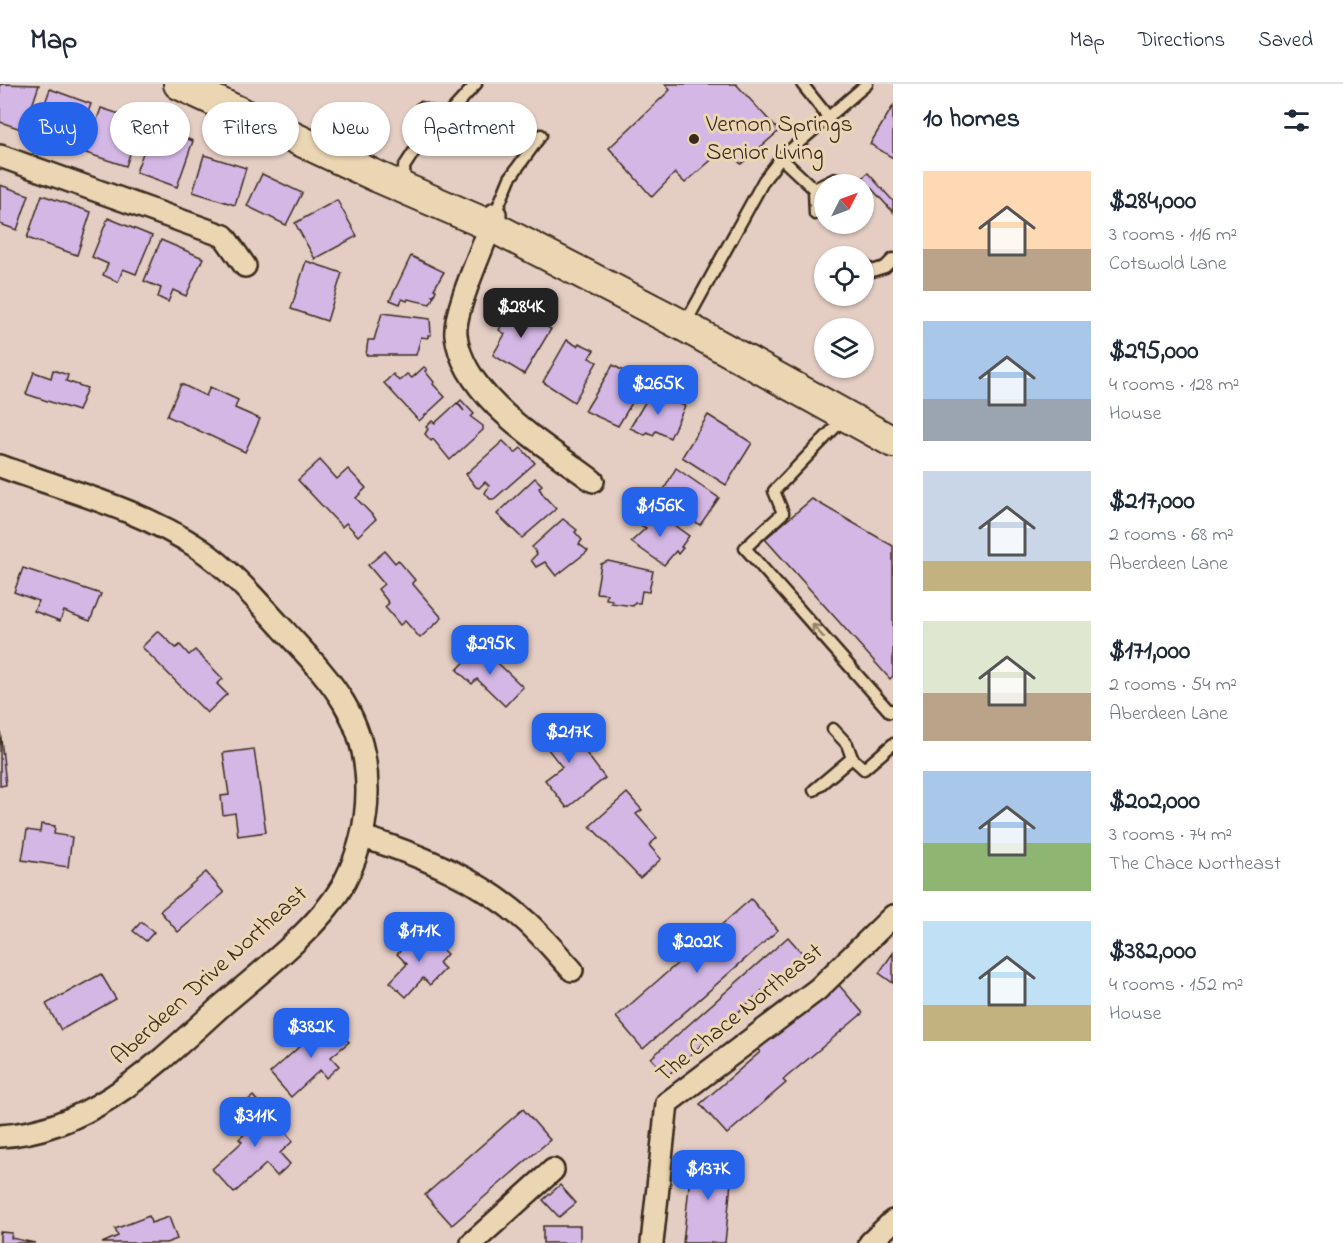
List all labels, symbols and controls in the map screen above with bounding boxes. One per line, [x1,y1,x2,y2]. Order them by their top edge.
text: Map [30,21,77,62]
text: Map [1069,26,1105,56]
text: Directions [1138,26,1225,56]
text: Saved [1258,26,1313,56]
text: 10 homes [923,101,1020,139]
chip: Buy [18,102,98,156]
chip: Rent [110,102,190,156]
chip: Filters [202,102,299,156]
chip: New [311,102,390,156]
chip: Apartment [402,102,537,156]
icon: filters [1280,104,1313,137]
place label: Vernon Springs Senior Living [705,108,853,171]
marker: Vernon Springs Senior Living [687,132,701,146]
north arrow [814,174,874,234]
map controls [814,174,874,378]
text: $284,000 [1109,183,1196,221]
icon: home [971,195,1043,267]
text: 3 rooms · 116 m² [1109,221,1237,250]
button: locate [814,246,874,306]
text: Cotswold Lane [1109,250,1227,279]
pin: $284K [479,288,563,339]
text: $284K [497,293,545,322]
button: layers [814,318,874,378]
text: $295,000 [1109,333,1199,371]
icon: home [971,345,1043,417]
pin: $265K [616,365,700,416]
text: $265K [632,370,684,399]
text: 4 rooms · 128 m² [1109,371,1239,400]
text: House [1109,400,1162,429]
text: $217,000 [1109,483,1195,521]
pin: $156K [618,487,702,538]
text: $156K [636,492,684,521]
icon: home [971,495,1043,567]
text: 2 rooms · 68 m² [1109,521,1234,550]
text: Aberdeen Lane [1109,550,1228,579]
one-way arrow [811,624,825,639]
pin: $295K [448,625,532,676]
text: $295K [465,630,515,659]
text: $171,000 [1109,633,1190,671]
icon: home [971,645,1043,717]
text: 2 rooms · 54 m² [1109,671,1237,700]
text: Aberdeen Lane [1109,700,1228,729]
pin: $217K [527,713,611,764]
text: $217K [546,718,592,747]
text: $202,000 [1109,783,1200,821]
icon: home [971,795,1043,867]
text: 3 rooms · 74 m² [1109,821,1232,850]
text: The Chace Northeast [1109,850,1281,879]
street label: Aberdeen Drive Northeast [104,878,316,1074]
pin: $171K [377,912,461,963]
text: $171K [398,917,440,946]
pin: $202K [655,923,739,974]
text: $202K [672,928,722,957]
text: $382,000 [1109,933,1196,971]
street label: The Chace Northeast [649,935,831,1093]
icon: home [971,945,1043,1017]
text: 4 rooms · 152 m² [1109,971,1243,1000]
text: House [1109,1000,1162,1029]
pin: $382K [269,1008,353,1059]
text: $382K [287,1013,335,1042]
pin: $311K [213,1097,297,1148]
text: $311K [234,1102,276,1131]
pin: $137K [666,1150,750,1201]
text: $137K [686,1155,730,1184]

